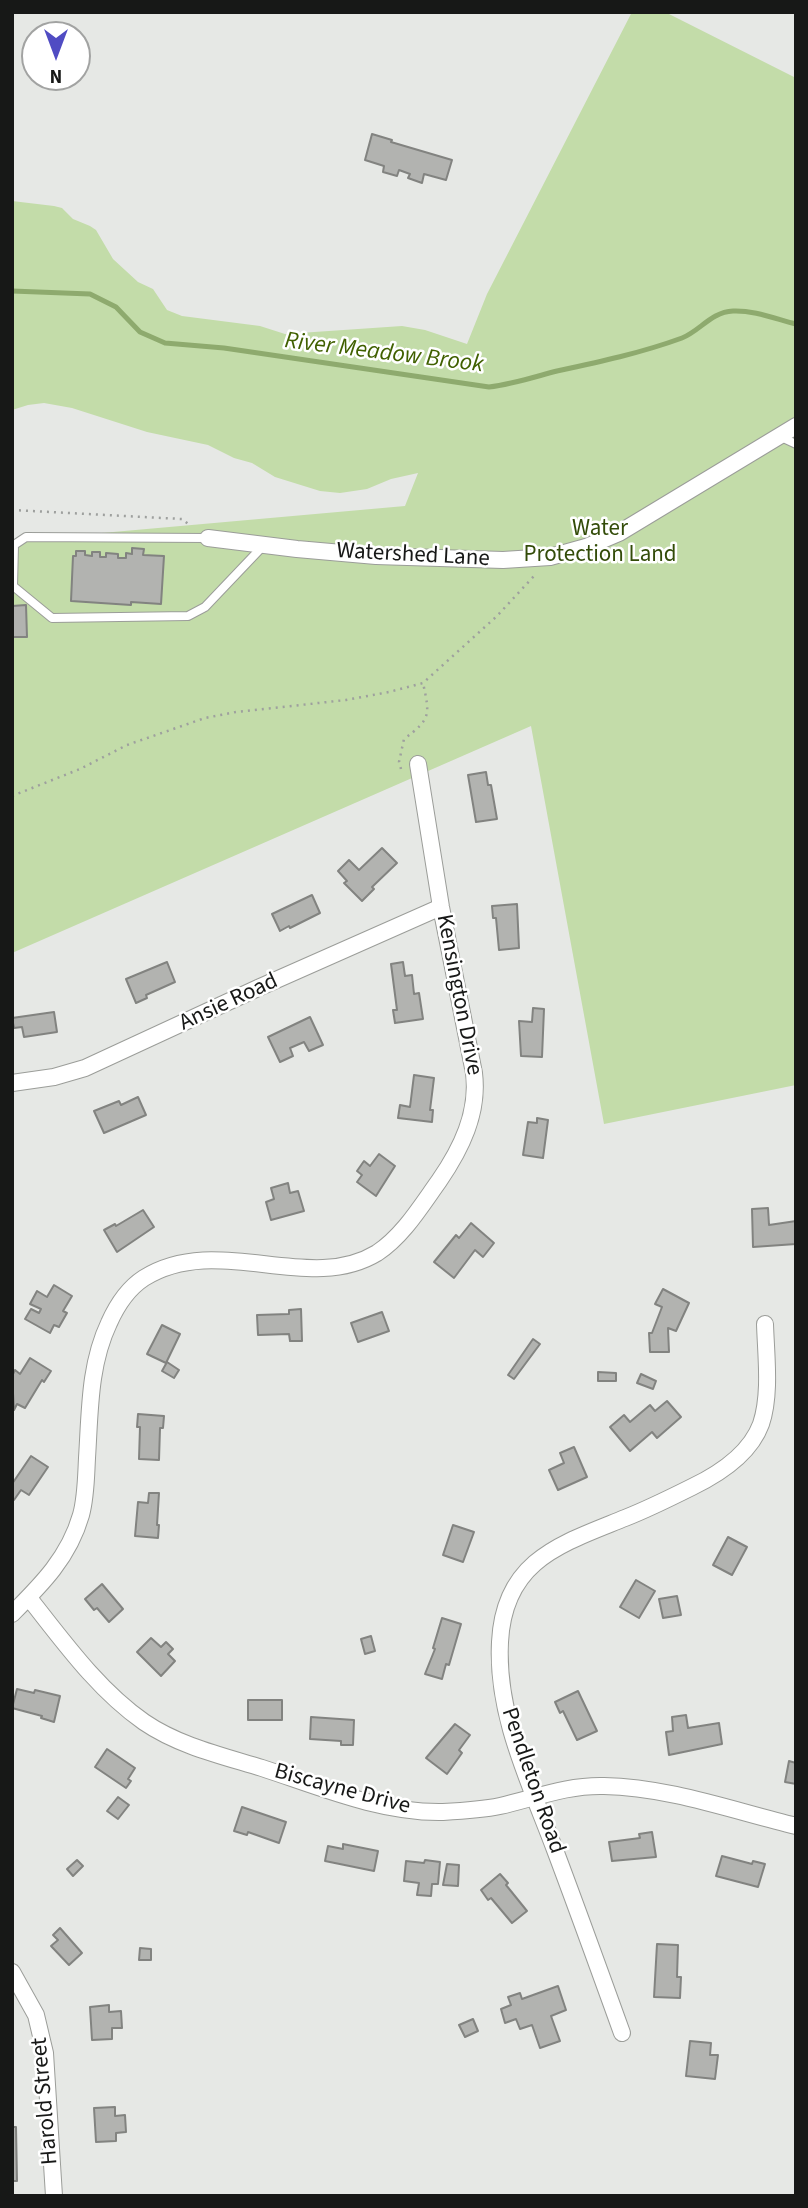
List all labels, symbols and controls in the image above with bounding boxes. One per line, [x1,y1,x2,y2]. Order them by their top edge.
north arrow [21,21,91,91]
text: N [50,62,62,89]
water label: River Meadow Brook [283,328,485,380]
park label: Water Protection Land [523,516,677,570]
street label: Watershed Lane [336,538,490,574]
street label: Kensington Drive [429,912,487,1078]
street label: Ansie Road [175,968,283,1038]
street label: Pendleton Road [494,1704,570,1858]
street label: Biscayne Drive [271,1759,413,1821]
street label: Harold Street [27,2036,65,2166]

